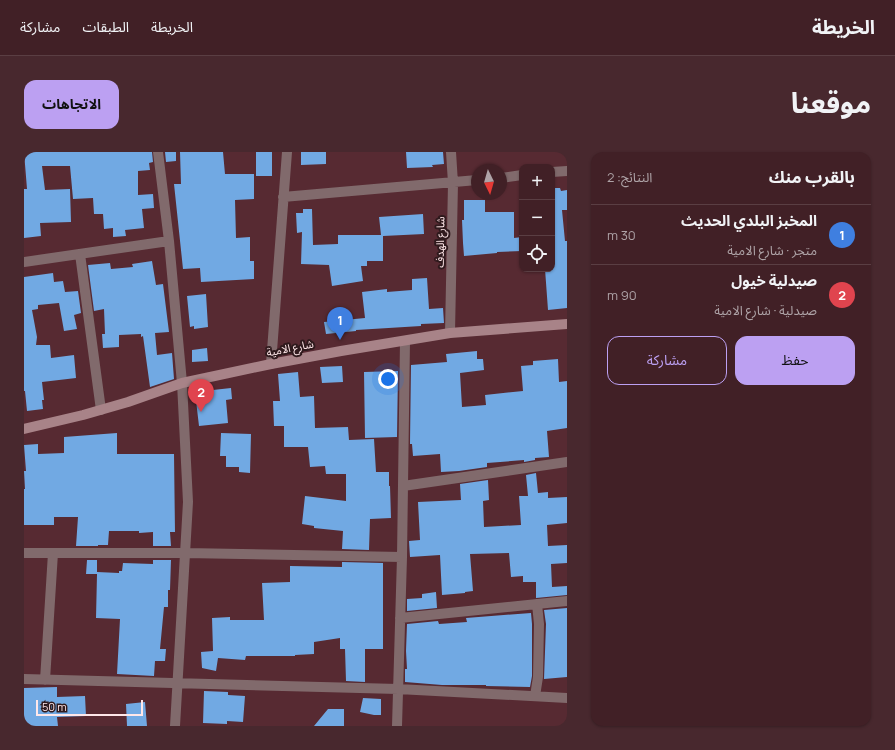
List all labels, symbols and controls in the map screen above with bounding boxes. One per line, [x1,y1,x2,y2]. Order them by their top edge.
text: الخريطة [812,14,875,40]
text: مشاركة [20,17,60,36]
text: الطبقات [82,17,129,36]
text: الخريطة [151,17,193,36]
button: الاتجاهات [24,80,119,129]
text: موقعنا [791,83,871,121]
north arrow [471,164,507,200]
map controls [519,164,555,272]
button: + [519,164,555,200]
text: بالقرب منك [769,165,855,188]
text: النتائج: 2 [607,168,652,186]
button: − [519,200,555,236]
text: المخبز البلدي الحديث [681,210,817,231]
street label: شارع الهدف [432,216,448,268]
text: 30 m [607,226,636,244]
text: 1 [839,226,845,244]
button: locate [519,236,555,272]
text: متجر · شارع الامية [727,241,817,259]
text: صيدلية خيول [731,270,817,291]
text: 90 m [607,286,637,304]
text: 2 [838,286,846,304]
text: صيدلية · شارع الامية [714,301,817,319]
pin: 1 [327,307,353,340]
street label: شارع الامية [265,336,315,360]
button: مشاركة [607,336,727,385]
button: حفظ [735,336,855,385]
your location [378,369,398,389]
pin: 2 [188,379,214,412]
scale bar [36,698,143,717]
text: 50 m [42,699,67,714]

